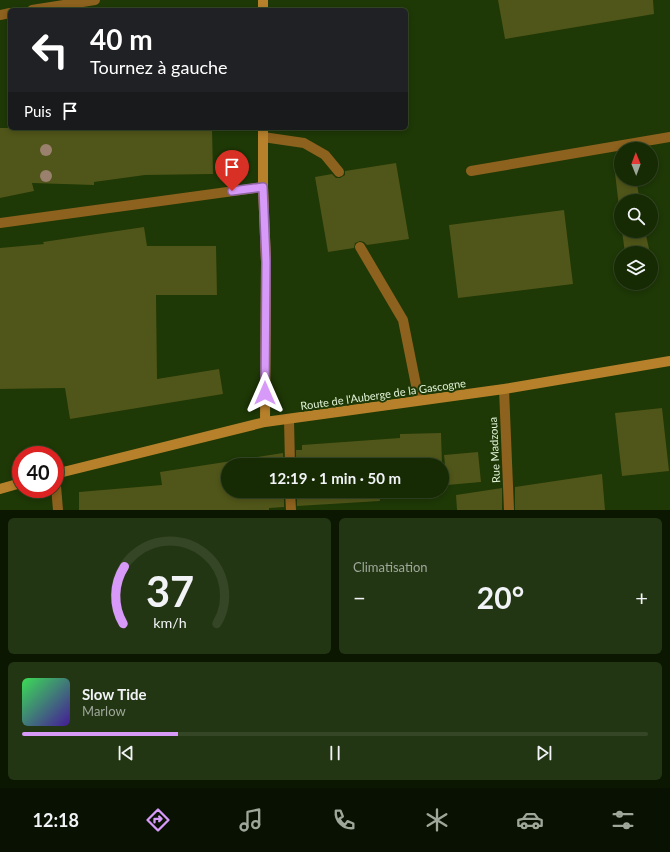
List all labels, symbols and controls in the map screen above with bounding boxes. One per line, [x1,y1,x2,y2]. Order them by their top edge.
text: 40 m [90,22,153,56]
icon: left [24,24,76,76]
text: Tournez à gauche [90,56,228,78]
icon: arrive [59,100,81,122]
text: Puis [24,102,51,120]
north arrow [614,142,658,186]
map controls [614,142,658,290]
pin [215,150,249,191]
icon: arrive [221,156,243,178]
button: search [614,194,658,238]
button: layers [614,246,658,290]
position arrow [244,372,286,414]
street label: Route de l'Auberge de la Gascogne [299,376,467,412]
street label: Rue Madzoua [486,417,502,483]
speed limit sign: 40 [12,446,64,498]
text: 12:19 · 1 min · 50 m [269,469,401,487]
text: Climatisation [353,559,428,575]
text: 37 [145,566,194,616]
text: 20° [477,579,524,615]
text: − [353,584,366,611]
text: + [635,584,648,611]
text: km/h [153,614,186,631]
text: Slow Tide [82,685,147,703]
text: Marlow [82,703,126,719]
icon: previous [115,742,137,764]
icon: pause [324,742,346,764]
icon: next [533,742,555,764]
icon: directions [144,806,172,834]
icon: music [237,806,265,834]
icon: phone [330,806,358,834]
icon: climate [423,806,451,834]
icon: car [516,806,544,834]
icon: filters [609,806,637,834]
text: 12:18 [33,809,79,831]

